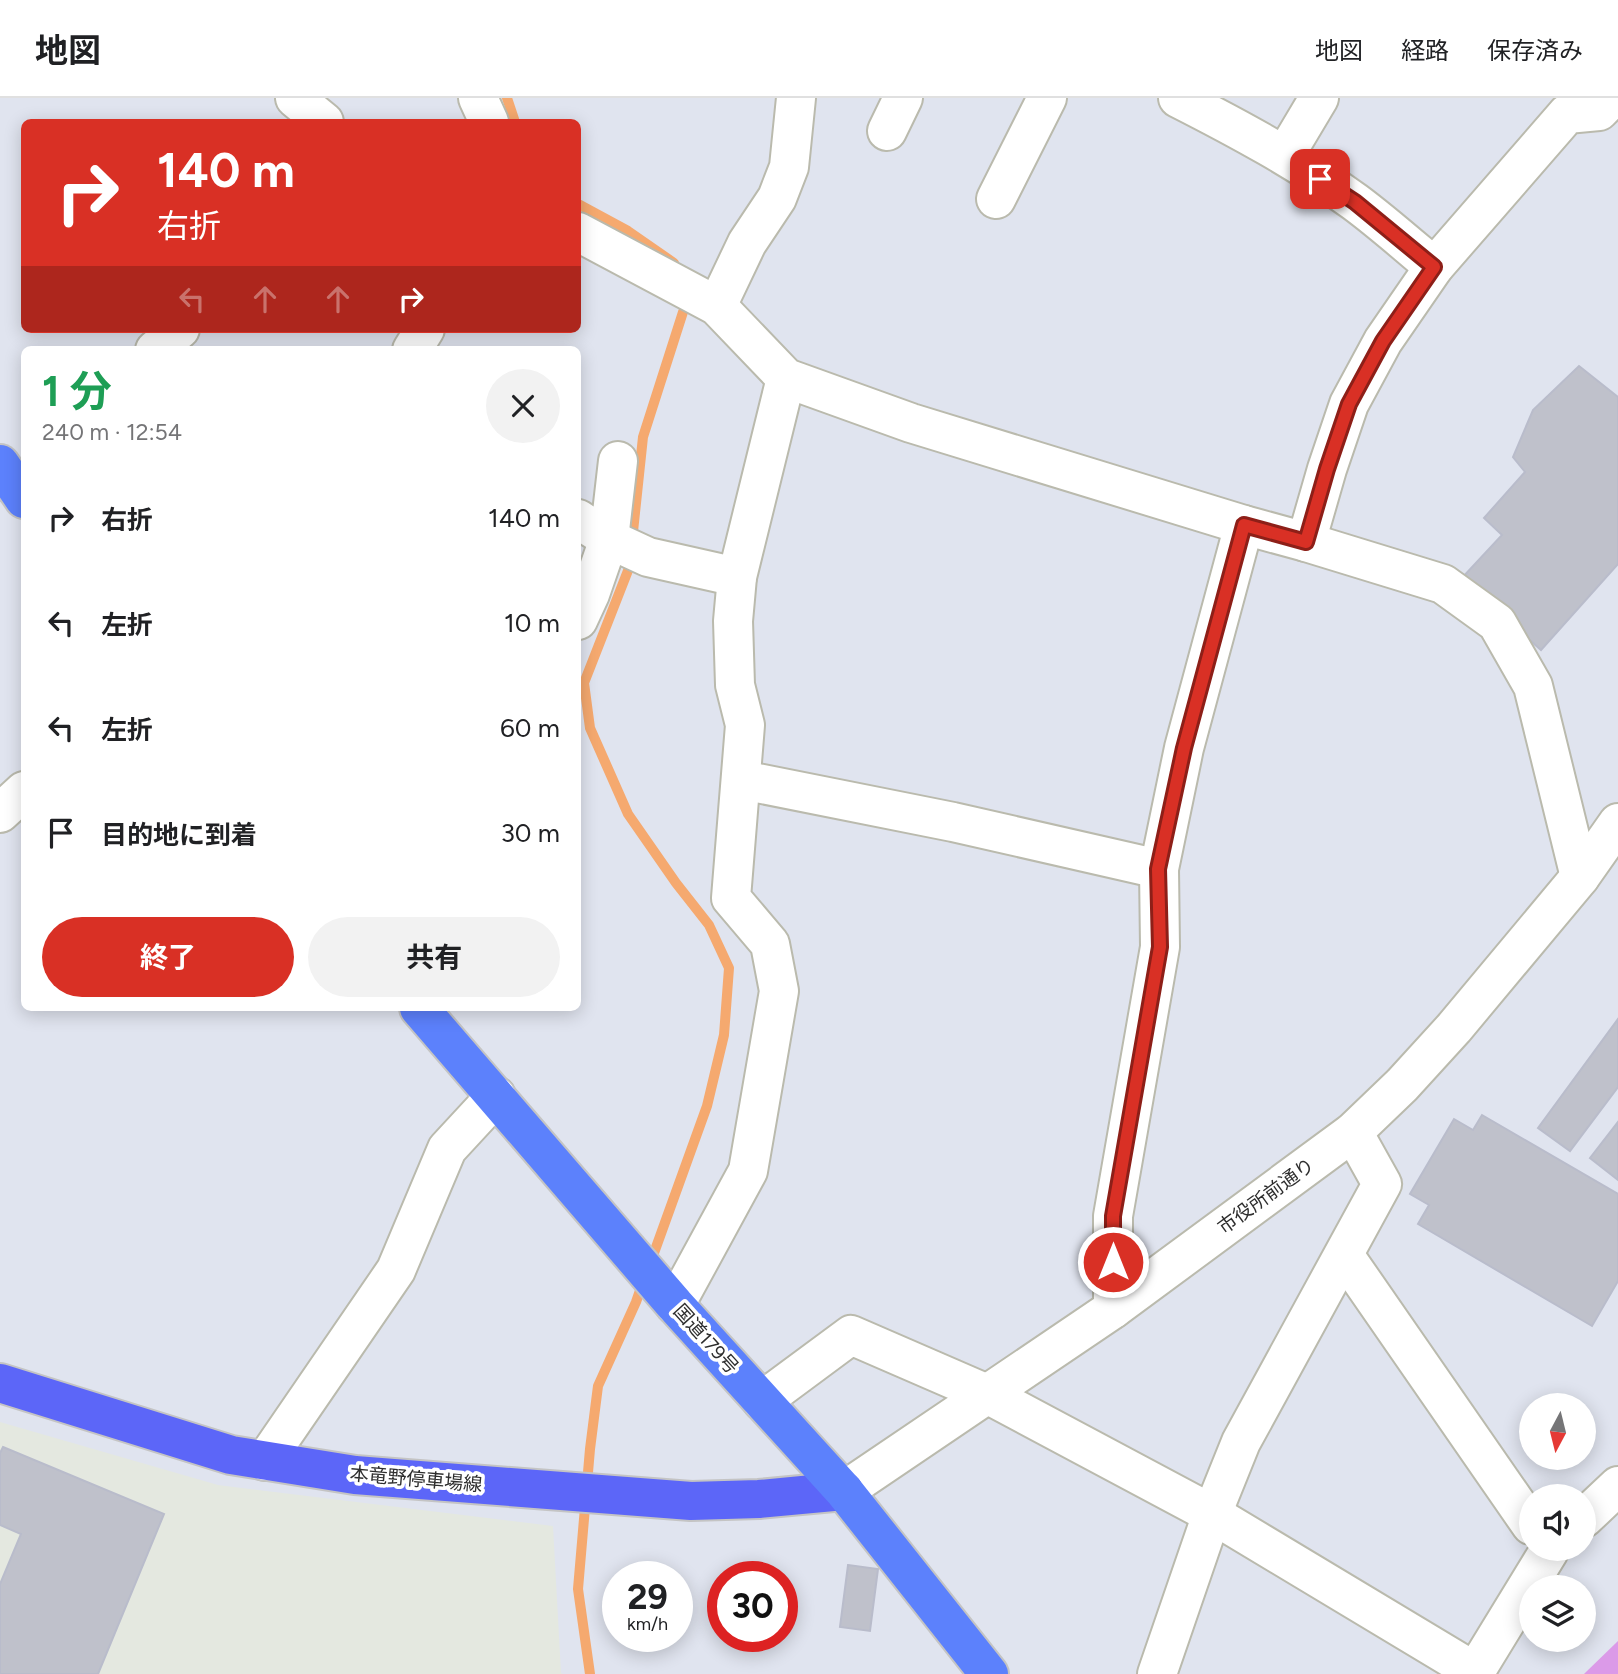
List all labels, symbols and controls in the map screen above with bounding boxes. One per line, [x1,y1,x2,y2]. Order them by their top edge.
text: 地図 [35,31,101,70]
text: 地図 [1315,36,1363,65]
text: 経路 [1401,36,1449,65]
text: 保存済み [1487,36,1583,65]
text: 140 m [157,140,295,199]
icon: right [42,147,133,238]
pin [1290,149,1350,209]
icon: arrive [1301,160,1339,198]
text: 右折 [157,207,221,245]
icon: left [173,280,211,318]
icon: ahead [246,280,284,318]
icon: ahead [319,280,357,318]
icon: right [392,280,430,318]
text: 1 分 [42,366,112,417]
button: close [486,369,560,443]
text: 240 m · 12:54 [42,418,182,446]
icon: right [42,499,80,537]
text: 140 m [488,502,560,534]
text: 右折 [101,504,153,536]
icon: left [42,604,80,642]
text: 10 m [504,607,560,639]
text: 左折 [101,609,153,641]
icon: left [42,709,80,747]
text: 60 m [500,712,560,744]
text: 左折 [101,714,153,746]
icon: arrive [42,814,80,852]
text: 30 m [501,817,560,849]
text: 目的地に到着 [101,819,257,851]
button: 終了 [42,917,294,997]
button: 共有 [308,917,560,997]
street label: 市役所前通り [1213,1153,1319,1239]
position arrow [1076,1225,1150,1299]
street label: 国道179号 [669,1299,743,1379]
north arrow [1519,1393,1596,1470]
map controls [1519,1393,1596,1652]
street label: 本竜野停車場線 [349,1462,483,1496]
button: sound [1519,1484,1596,1561]
speed limit sign: 30 [707,1561,798,1652]
button: layers [1519,1575,1596,1652]
text: 29 [627,1576,668,1618]
text: km/h [627,1613,668,1635]

